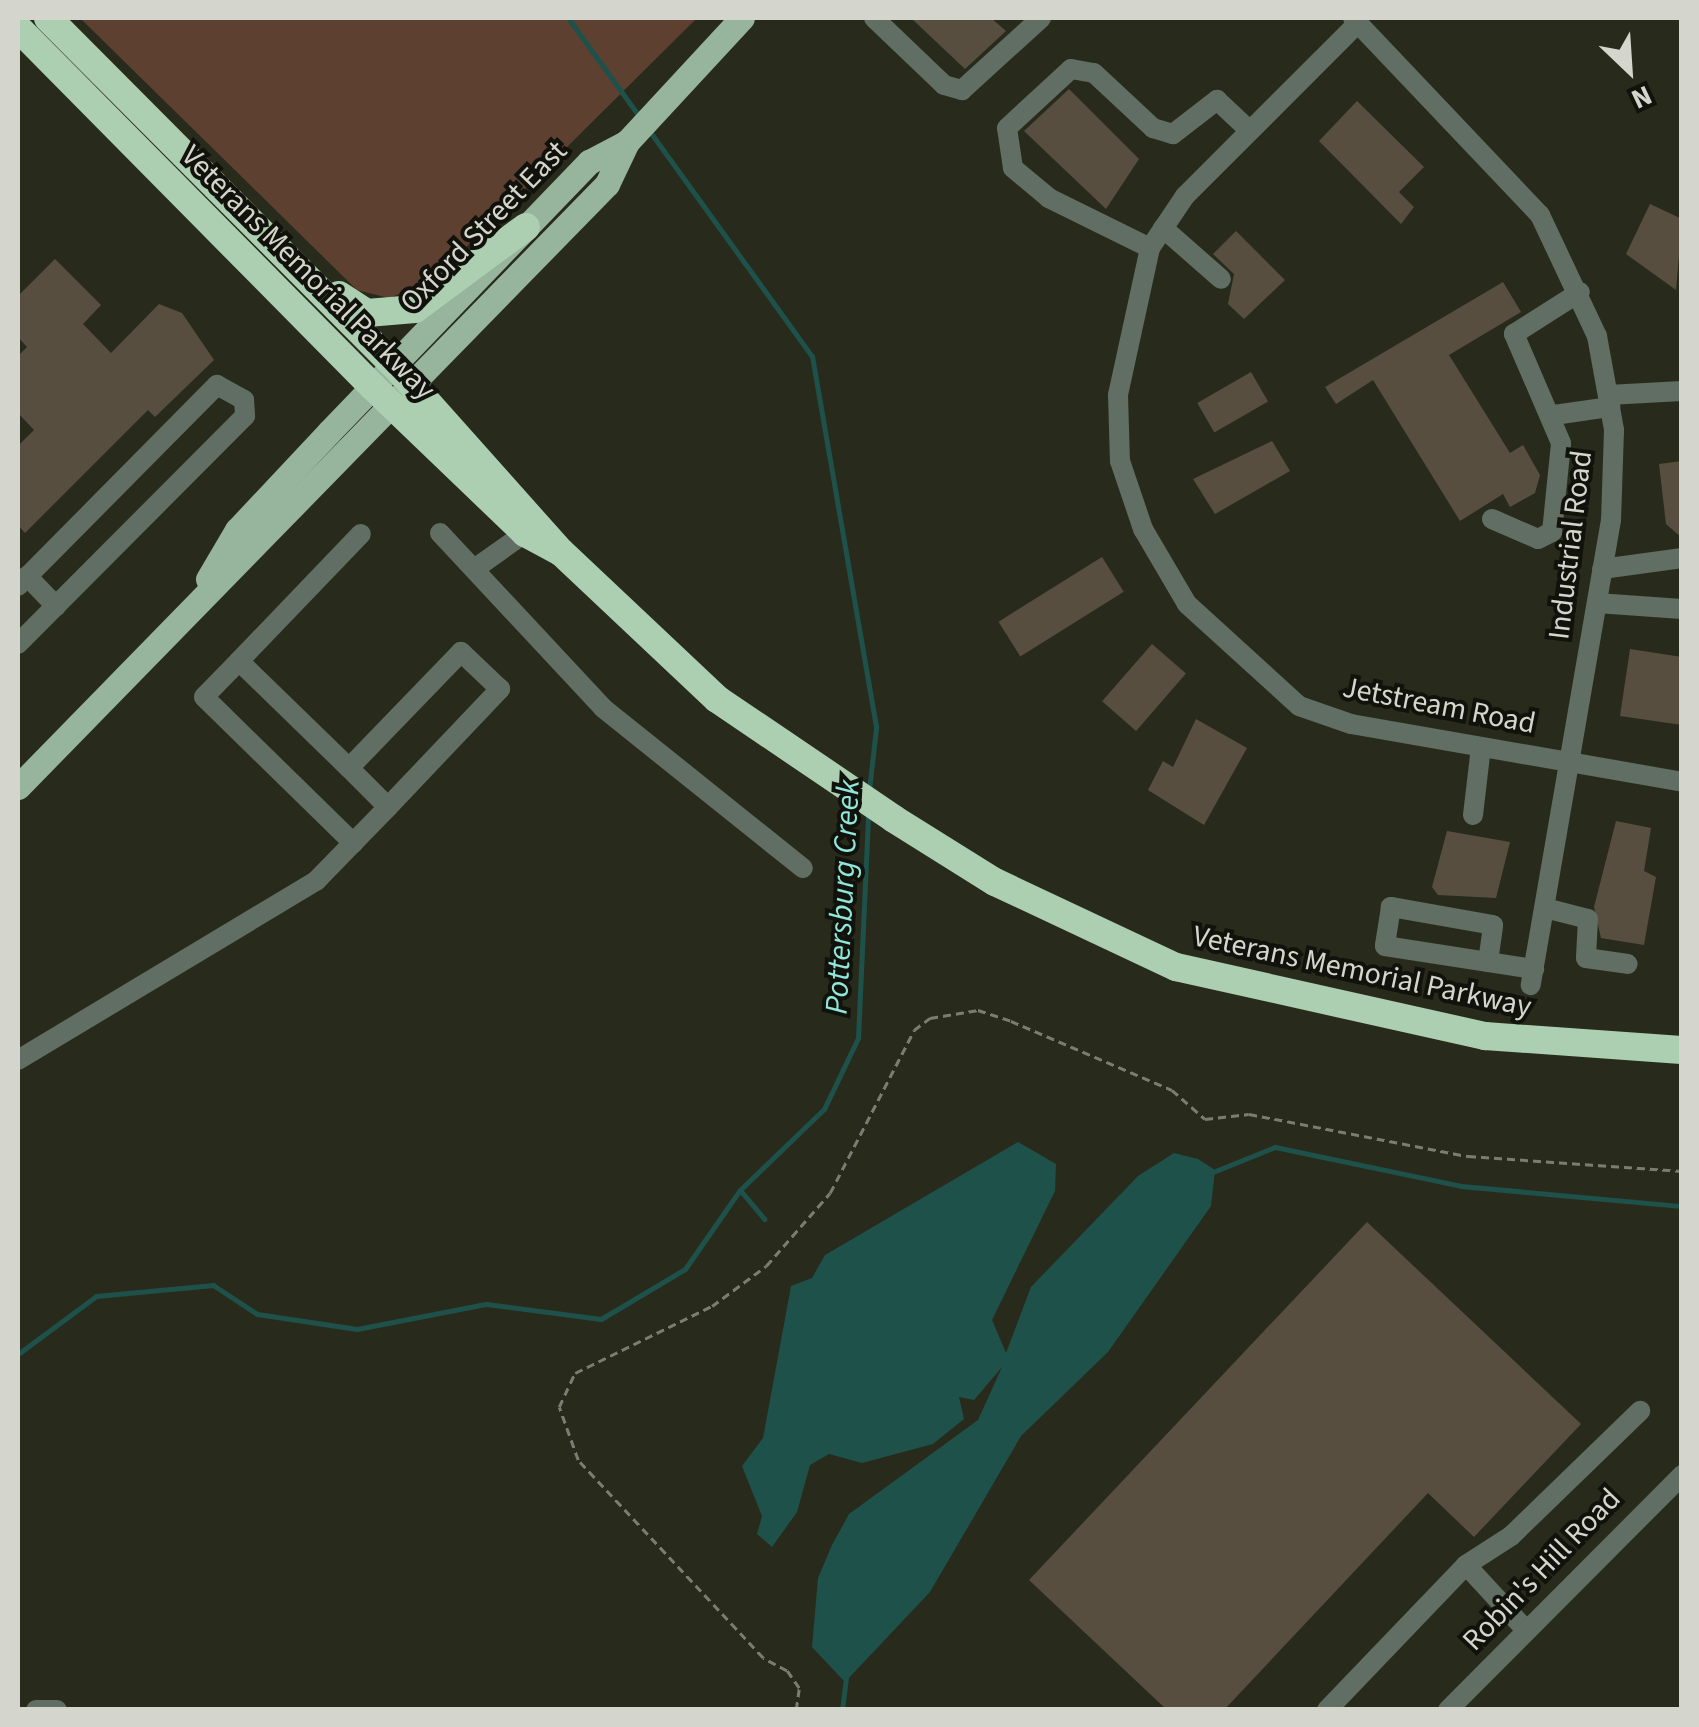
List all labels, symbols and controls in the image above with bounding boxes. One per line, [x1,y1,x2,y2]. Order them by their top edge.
north arrow [1579,20,1679,120]
text: N [1625,75,1659,119]
street label: Oxford Street East [393,134,575,320]
street label: Veterans Memorial Parkway [173,138,443,408]
street label: Industrial Road [1542,448,1600,642]
street label: Jetstream Road [1339,670,1539,742]
water label: Pottersburg Creek [818,779,868,1015]
street label: Veterans Memorial Parkway [1190,919,1534,1025]
street label: Robin's Hill Road [1456,1481,1628,1659]

